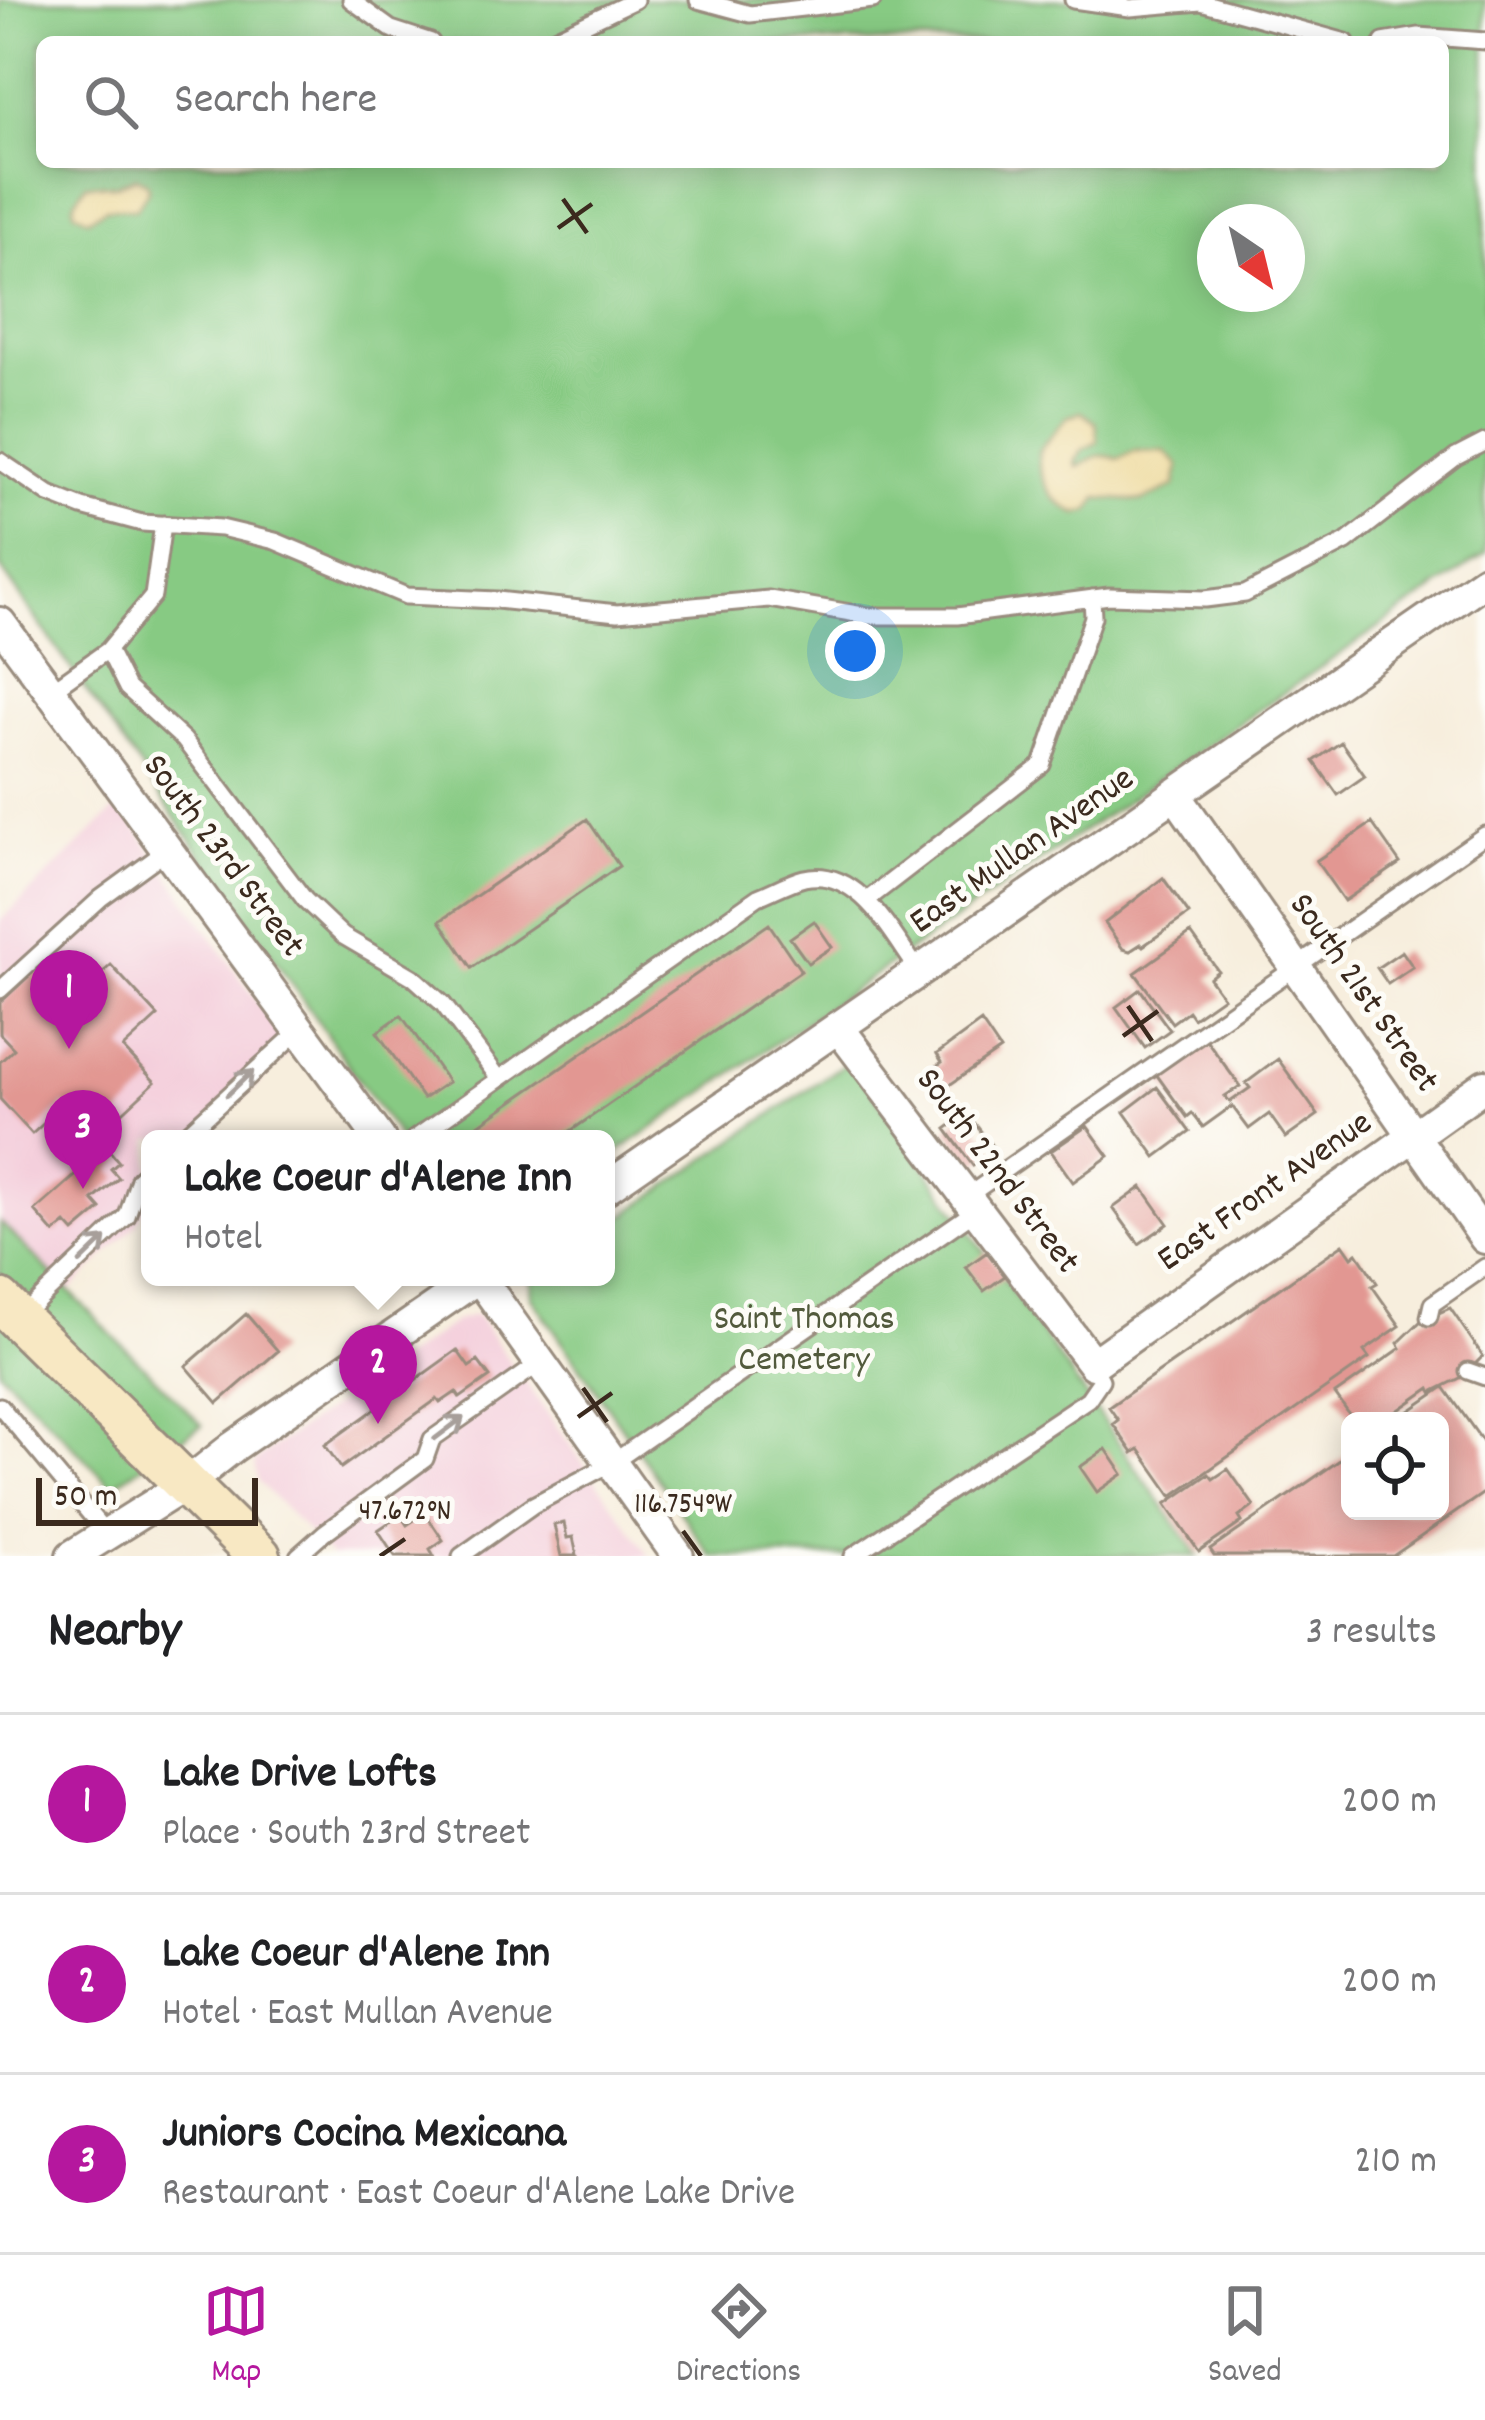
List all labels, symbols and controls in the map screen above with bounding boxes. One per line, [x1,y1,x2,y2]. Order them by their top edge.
search box [36,36,1449,168]
icon: search [78,69,144,135]
text: Search here [174,70,377,134]
north arrow [1197,204,1305,312]
your location [825,621,885,681]
street label: South 23rd Street [128,744,316,970]
street label: East Mullan Avenue [900,755,1146,949]
street label: South 21st Street [1274,884,1450,1104]
pin: 1 [30,950,108,1049]
street label: South 22nd Street [901,1058,1091,1286]
one-way arrow [225,1069,254,1097]
pin: 3 [44,1090,122,1189]
street label: East Front Avenue [1148,1099,1384,1287]
popup [141,1130,615,1286]
text: Lake Coeur d'Alene Inn [184,1149,572,1213]
text: Hotel [184,1213,262,1268]
one-way arrow [78,1236,107,1265]
park label: Saint Thomas Cemetery [713,1295,895,1388]
pin: 2 [339,1325,417,1424]
map controls [1341,1412,1449,1520]
button: locate [1341,1412,1449,1520]
one-way arrow [432,1415,464,1441]
scale bar [36,1472,258,1525]
text: 50 m [54,1475,118,1522]
text: 116.754°W [634,1485,733,1528]
text: 47.672°N [359,1492,451,1535]
text: Nearby [48,1598,181,1670]
text: 3 results [1306,1607,1437,1662]
text: Lake Drive Lofts [162,1744,437,1808]
text: 1 [83,1776,91,1831]
text: 200 m [1342,1776,1437,1831]
text: Place · South 23rd Street [162,1808,530,1863]
text: Lake Coeur d'Alene Inn [162,1924,550,1988]
text: 2 [78,1956,96,2011]
text: 200 m [1342,1956,1437,2011]
text: Hotel · East Mullan Avenue [162,1988,553,2043]
text: Juniors Cocina Mexicana [162,2104,566,2168]
text: 3 [78,2136,96,2191]
text: 210 m [1354,2136,1437,2191]
text: Restaurant · East Coeur d'Alene Lake Drive [162,2168,795,2223]
tab: Map [203,2278,269,2397]
tab: Directions [676,2278,801,2397]
tab: Saved [1208,2278,1282,2397]

